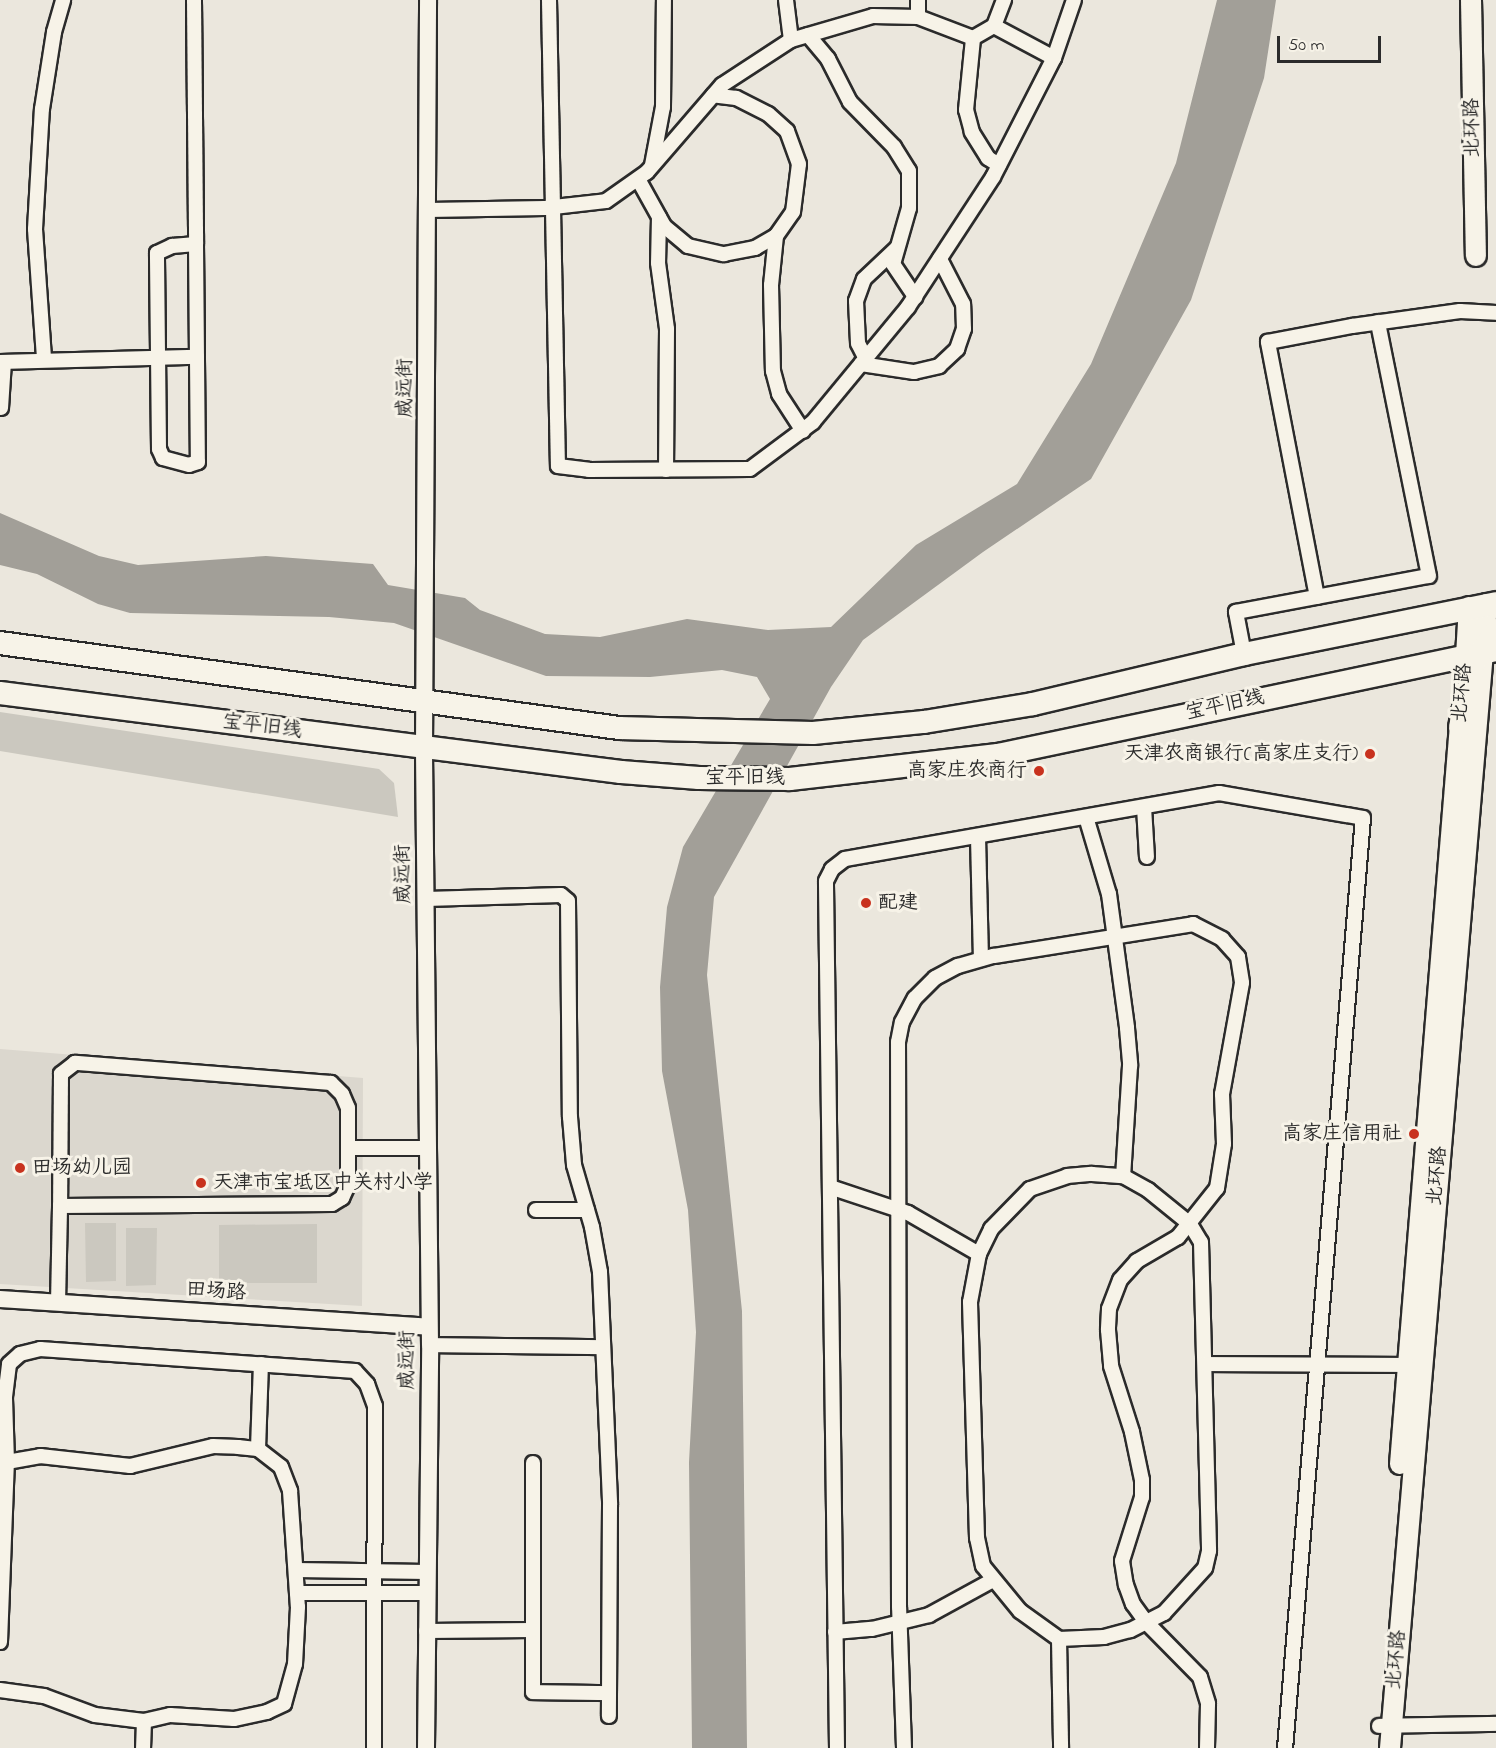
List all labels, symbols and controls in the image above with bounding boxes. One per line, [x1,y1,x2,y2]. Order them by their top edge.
scale bar [1280,24,1384,62]
text: 50 m [1288,33,1325,59]
street label: 北环路 [1460,98,1486,158]
street label: 威远街 [394,358,418,418]
street label: 北环路 [1448,662,1478,724]
street label: 宝平旧线 [1183,686,1267,726]
street label: 宝平旧线 [221,710,303,744]
place label: 天津农商银行(高家庄支行) [1124,742,1358,766]
marker: 天津农商银行(高家庄支行) [1363,747,1377,761]
place label: 高家庄农商行 [907,759,1027,783]
marker: 高家庄农商行 [1032,764,1046,778]
street label: 宝平旧线 [705,766,785,790]
street label: 威远街 [391,844,417,904]
place label: 配建 [878,891,918,915]
marker: 配建 [859,896,873,910]
place label: 高家庄信用社 [1282,1122,1402,1146]
marker: 高家庄信用社 [1407,1127,1421,1141]
street label: 北环路 [1423,1145,1453,1207]
place label: 田场幼儿园 [32,1156,132,1180]
marker: 田场幼儿园 [13,1161,27,1175]
place label: 天津市宝坻区中关村小学 [213,1171,433,1195]
marker: 天津市宝坻区中关村小学 [194,1176,208,1190]
street label: 田场路 [185,1278,247,1306]
street label: 威远街 [396,1330,420,1390]
street label: 北环路 [1382,1629,1412,1691]

